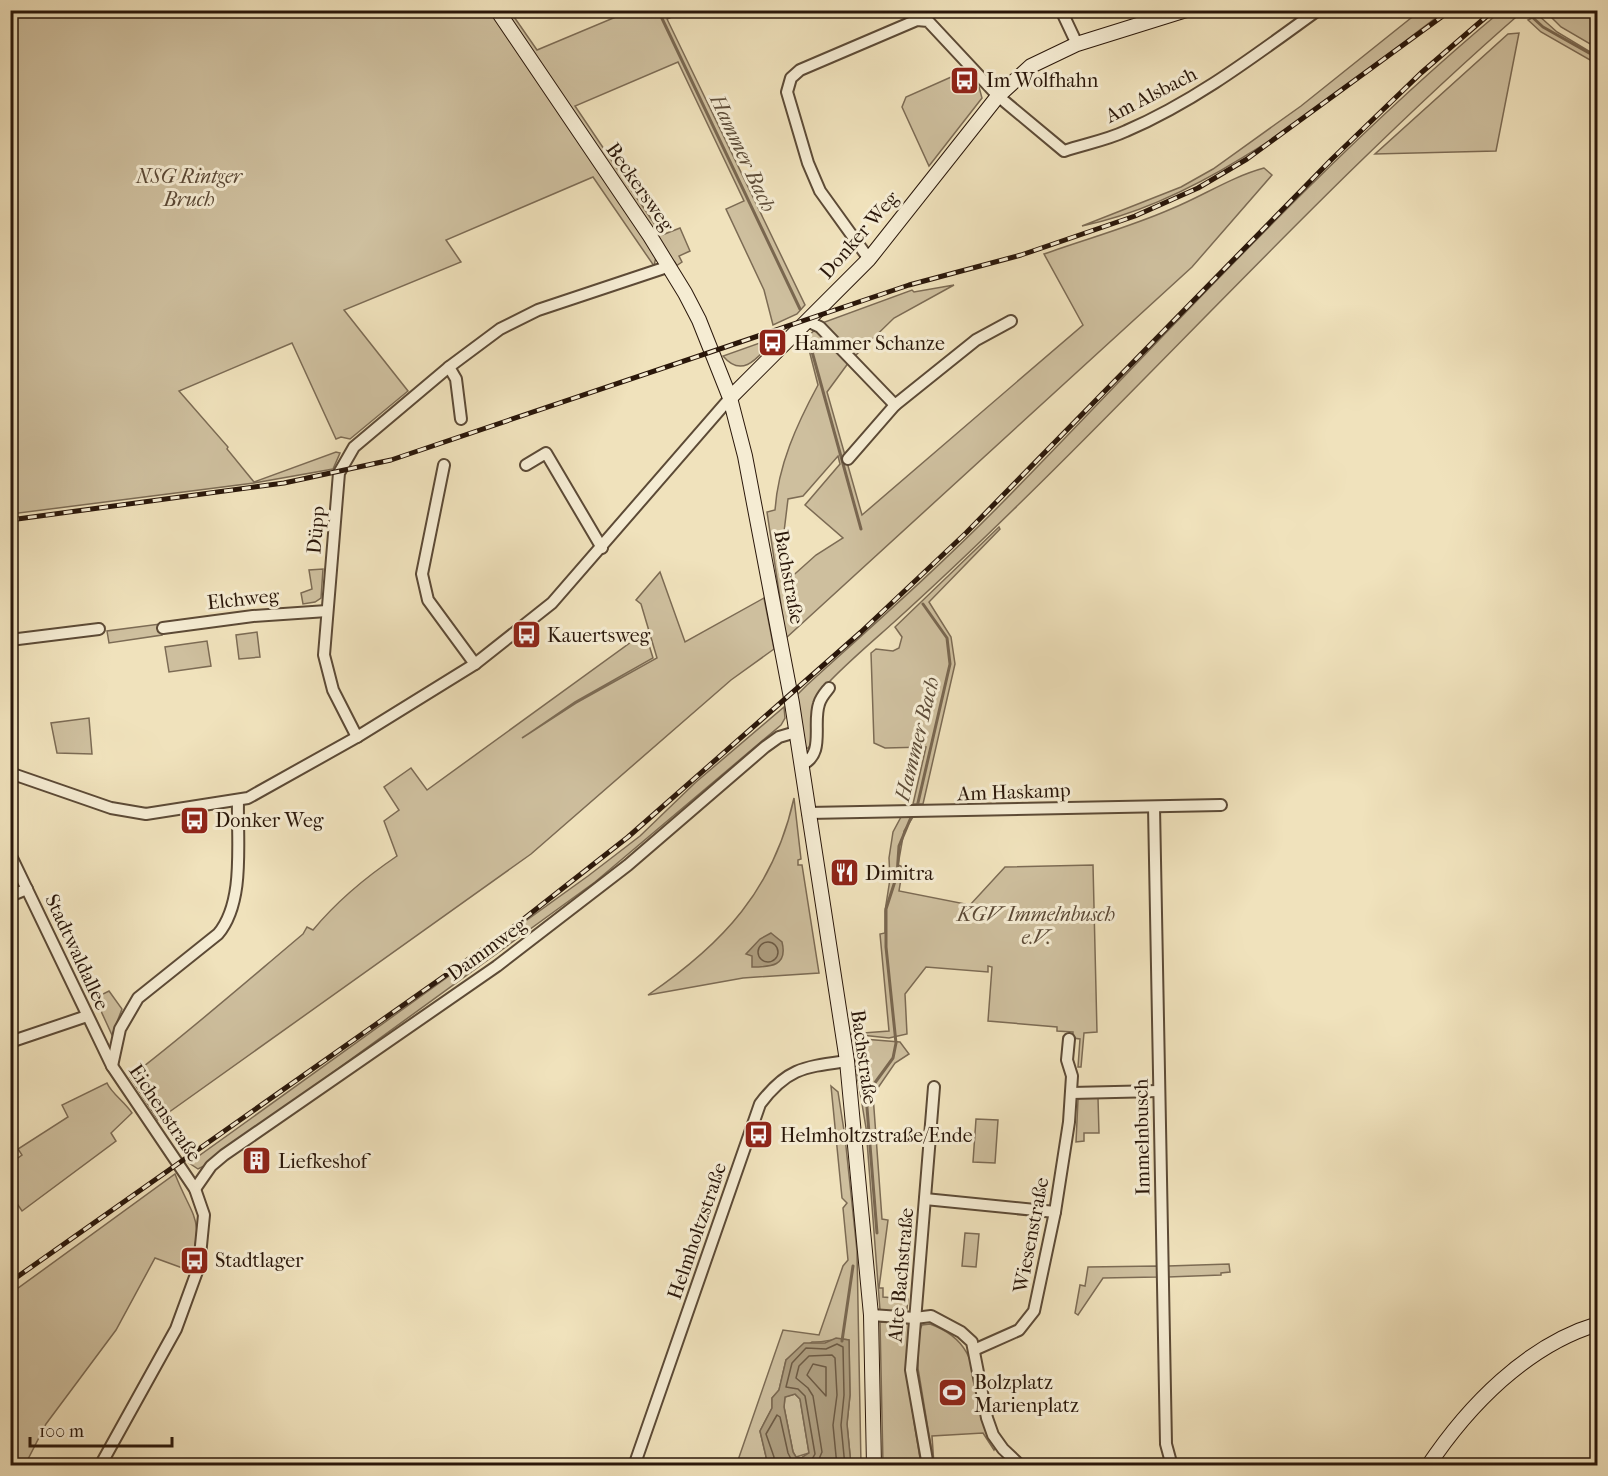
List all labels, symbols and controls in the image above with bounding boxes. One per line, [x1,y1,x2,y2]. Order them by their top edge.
street label: Am Alsbach [1101,62,1201,128]
bus stop icon: Im Wolfhahn [949,64,981,96]
place label: Im Wolfhahn [986,69,1099,92]
water label: Hammer Bach [705,90,781,216]
street label: Beckersweg [601,138,679,236]
park label: NSG Rintger Bruch [135,165,244,211]
street label: Donker Weg [815,186,903,283]
bus stop icon: Hammer Schanze [757,327,789,359]
place label: Hammer Schanze [794,332,945,355]
street label: Düpp [302,505,330,555]
street label: Bachstraße [769,528,809,626]
street label: Elchweg [206,584,280,614]
bus stop icon: Kauertsweg [510,619,542,651]
place label: Kauertsweg [547,624,651,647]
water label: Hammer Bach [890,674,944,804]
street label: Am Haskamp [956,779,1071,806]
bus stop icon: Donker Weg [178,804,210,836]
place label: Donker Weg [215,809,324,832]
restaurant icon: Dimitra [828,857,860,889]
place label: Dimitra [865,862,934,885]
street label: Stadtwaldallee [40,891,114,1014]
park label: KGV Immelnbusch e.V. [955,903,1115,949]
street label: Dammweg [443,912,531,985]
street label: Bachstraße [846,1008,882,1106]
street label: Eichenstraße [124,1060,206,1166]
street label: Immelnbusch [1129,1078,1155,1196]
bus stop icon: Helmholtzstraße/Ende [743,1119,775,1151]
place label: Helmholtzstraße/Ende [780,1124,973,1147]
building icon: Liefkeshof [241,1145,273,1177]
place label: Liefkeshof [278,1150,372,1173]
street label: Helmholtzstraße [663,1159,731,1302]
street label: Wiesenstraße [1008,1175,1053,1296]
street label: Alte Bachstraße [884,1207,918,1344]
bus stop icon: Stadtlager [178,1244,210,1276]
place label: Stadtlager [215,1249,304,1272]
place label: Bolzplatz Marienplatz [974,1371,1079,1417]
sports icon: Bolzplatz Marienplatz [937,1377,969,1409]
scale bar [30,1410,172,1448]
text: 100 m [39,1421,84,1442]

